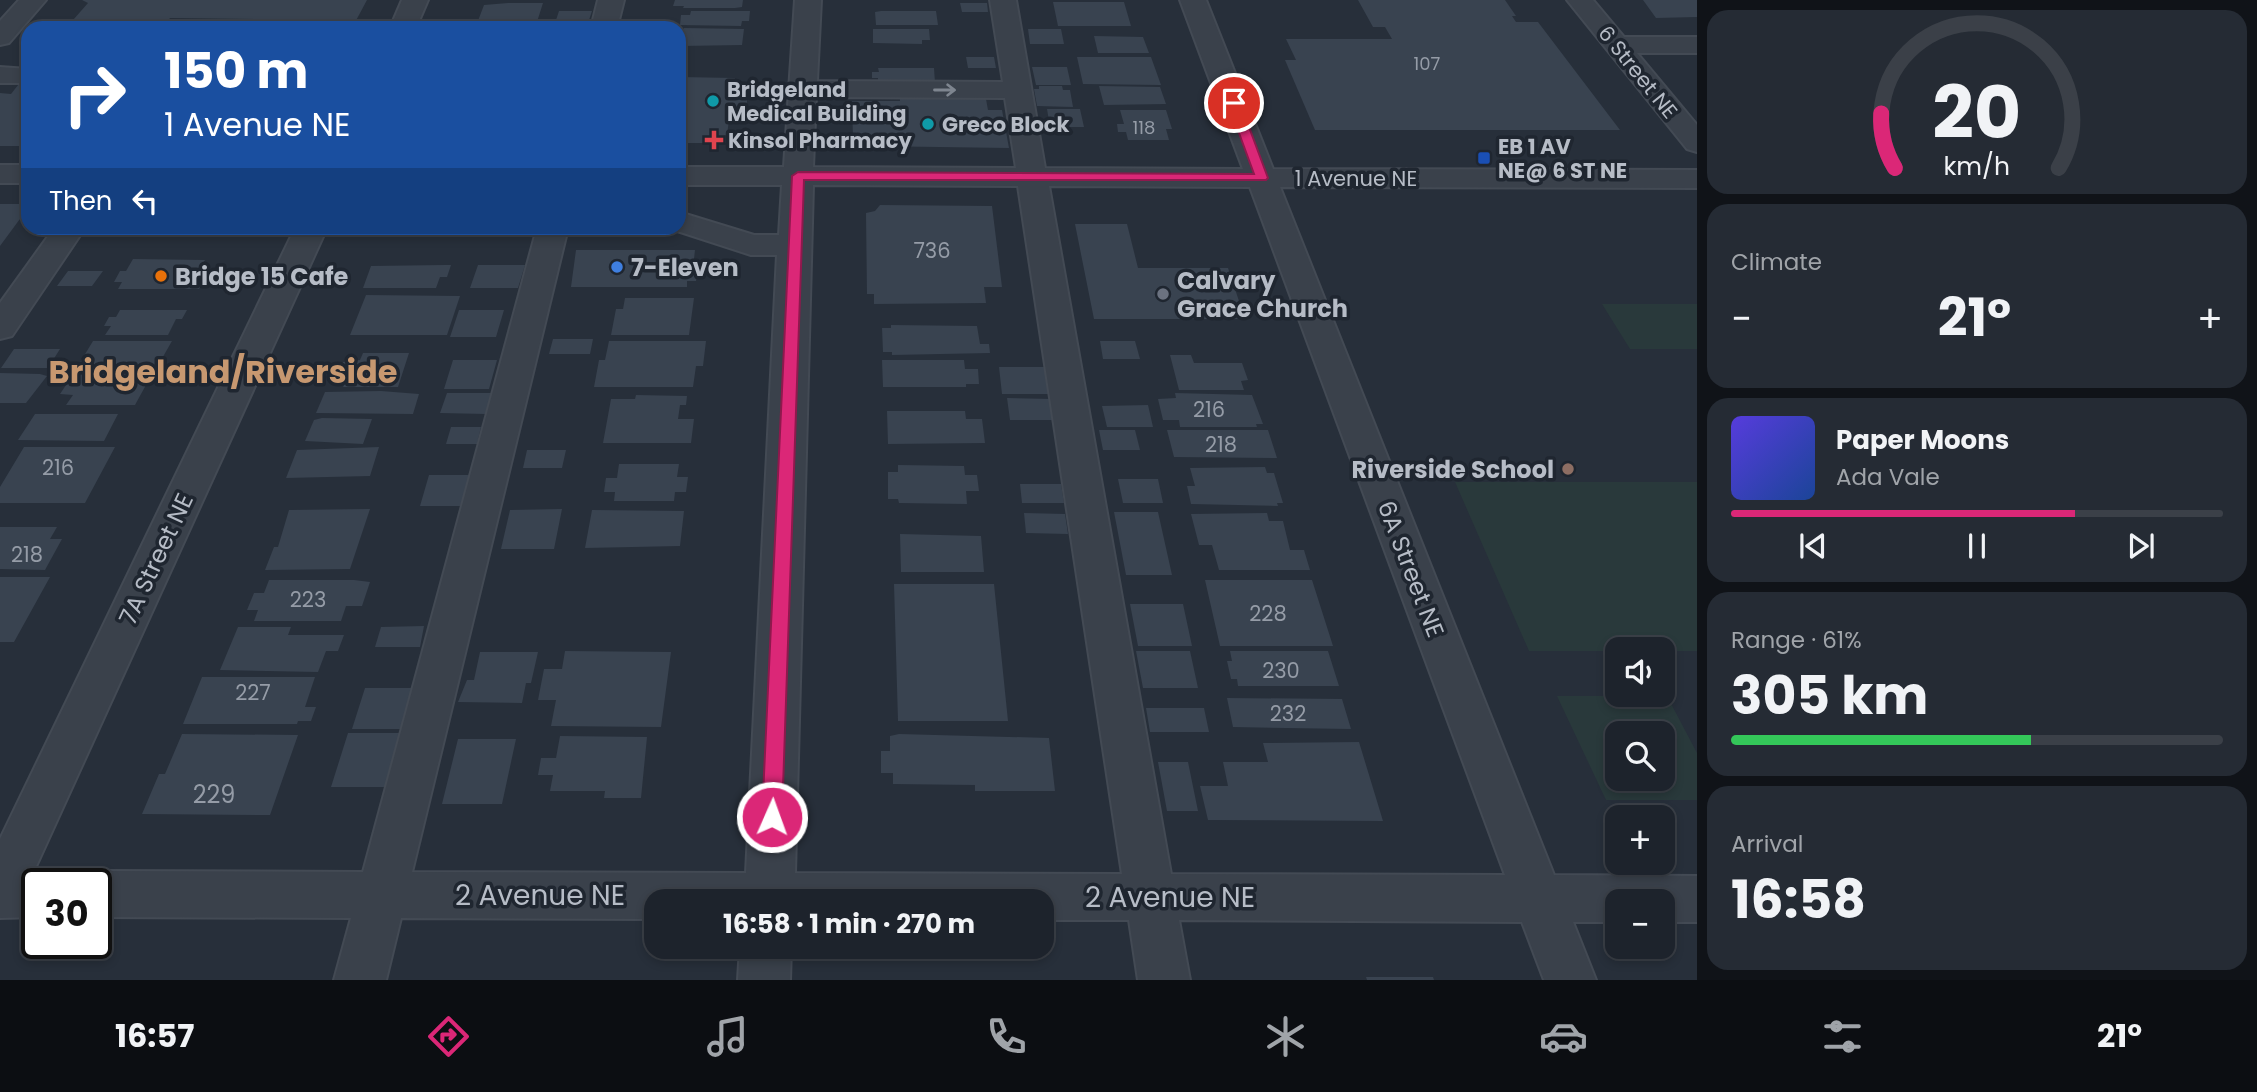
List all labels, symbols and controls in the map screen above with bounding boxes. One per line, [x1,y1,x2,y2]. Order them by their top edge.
street label: 6 Street NE [1592,20,1684,124]
text: 150 m [164,37,309,105]
icon: right [49,49,140,140]
house number: 107 [1414,51,1441,76]
text: 20 [1932,62,2022,163]
pin [1204,73,1264,133]
place label: Bridgeland Medical Building [727,75,907,128]
one-way arrow [933,83,956,97]
icon: arrive [1215,84,1253,122]
marker: Bridgeland Medical Building [705,93,721,109]
text: 1 Avenue NE [164,102,350,147]
place label: Greco Block [942,110,1070,139]
house number: 118 [1133,115,1155,140]
marker: Greco Block [920,116,936,132]
place label: Kinsol Pharmacy [728,126,912,155]
marker: Kinsol Pharmacy [706,132,722,148]
place label: EB 1 AV NE@ 6 ST NE [1498,132,1627,185]
text: km/h [1944,149,2010,184]
marker: EB 1 AV NE@ 6 ST NE [1476,150,1492,166]
street label: 1 Avenue NE [1295,164,1417,193]
icon: left [126,182,164,220]
text: Then [49,183,112,219]
house number: 736 [913,236,951,265]
text: Climate [1731,246,1822,278]
place label: 7-Eleven [631,251,739,284]
marker: 7-Eleven [609,259,625,275]
place label: Bridge 15 Cafe [175,260,349,293]
place label: Calvary Grace Church [1177,264,1348,325]
marker: Bridge 15 Cafe [153,268,169,284]
text: 21° [1938,281,2011,354]
marker: Calvary Grace Church [1155,286,1171,302]
text: − [1731,292,1752,345]
text: + [2197,292,2223,345]
district label: Bridgeland/Riverside [49,349,397,394]
house number: 216 [1193,395,1225,424]
text: Paper Moons [1836,422,2009,458]
house number: 218 [1205,430,1237,459]
house number: 216 [42,453,74,482]
place label: Riverside School [1351,453,1554,486]
marker: Riverside School [1560,461,1576,477]
text: Ada Vale [1836,461,1940,493]
street label: 7A Street NE [111,488,201,630]
street label: 6A Street NE [1370,496,1452,642]
icon: previous [1794,527,1832,565]
icon: pause [1958,527,1996,565]
icon: next [2122,527,2160,565]
house number: 218 [11,540,43,569]
house number: 223 [290,585,326,614]
house number: 228 [1249,599,1287,628]
text: Range · 61% [1731,624,1862,656]
map controls [1605,637,1675,959]
button: sound [1605,637,1675,707]
house number: 230 [1262,656,1300,685]
text: 305 km [1731,659,1928,732]
house number: 227 [235,678,271,707]
house number: 232 [1270,699,1306,728]
button: search [1605,721,1675,791]
house number: 229 [193,778,235,811]
position arrow [735,780,809,854]
button: + [1605,805,1675,875]
text: Arrival [1731,828,1803,860]
text: 16:58 [1731,863,1866,936]
speed limit sign: 30 [21,868,112,959]
street label: 2 Avenue NE [455,876,625,915]
street label: 2 Avenue NE [1085,878,1255,917]
button: − [1605,889,1675,959]
text: 16:58 · 1 min · 270 m [723,906,975,942]
icon: directions [424,1012,473,1061]
icon: music [703,1012,752,1061]
icon: phone [982,1012,1031,1061]
icon: climate [1261,1012,1310,1061]
icon: car [1539,1012,1588,1061]
icon: filters [1818,1012,1867,1061]
text: 16:57 [115,1013,194,1058]
text: 21° [2097,1013,2142,1058]

